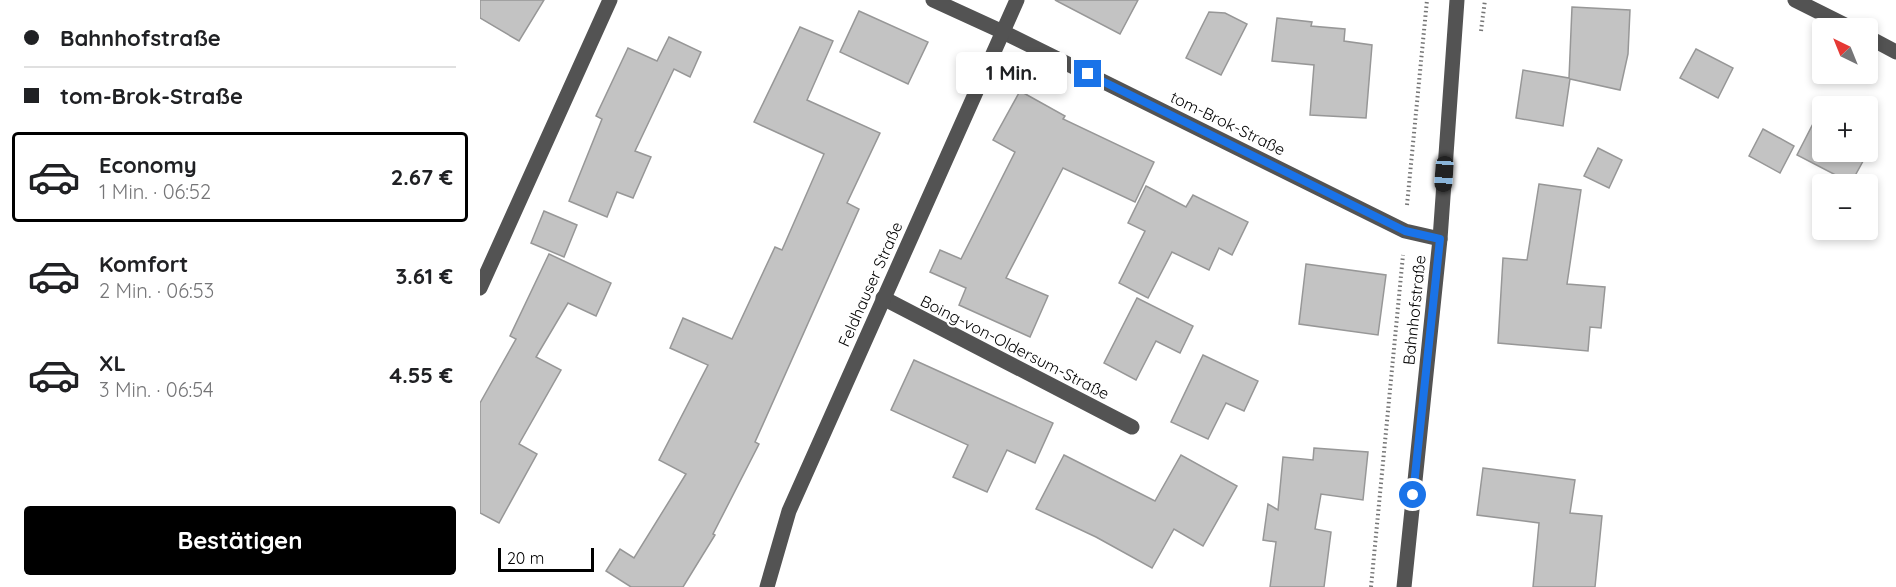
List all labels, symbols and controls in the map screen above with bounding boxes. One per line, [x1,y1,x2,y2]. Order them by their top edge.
north arrow [1812,18,1878,84]
map controls [1812,18,1878,240]
text: Bahnhofstraße [60,24,221,52]
callout: 1 Min. [956,53,1067,95]
text: 1 Min. [986,60,1037,85]
route end [1074,60,1101,87]
text: tom-Brok-Straße [60,82,243,110]
street label: tom-Brok-Straße [1167,87,1289,159]
button: + [1812,96,1878,162]
icon: car [27,150,81,204]
text: Economy [99,151,197,179]
car [1434,155,1454,193]
text: 2.67 € [391,163,453,191]
button: − [1812,174,1878,240]
text: 1 Min. · 06:52 [99,179,211,204]
street label: Feldhauser Straße [833,218,907,350]
icon: car [27,249,81,303]
text: Komfort [99,250,188,278]
street label: Bahnhofstraße [1398,254,1430,366]
text: 3.61 € [395,262,453,290]
text: 2 Min. · 06:53 [99,278,214,303]
street label: Boing-von-Oldersum-Straße [917,291,1113,403]
icon: car [27,348,81,402]
text: XL [99,349,126,377]
text: 4.55 € [389,361,453,389]
text: 3 Min. · 06:54 [99,377,214,402]
route start [1399,481,1426,508]
button: Bestätigen [24,506,456,575]
scale bar [498,545,594,572]
text: 20 m [507,548,544,568]

